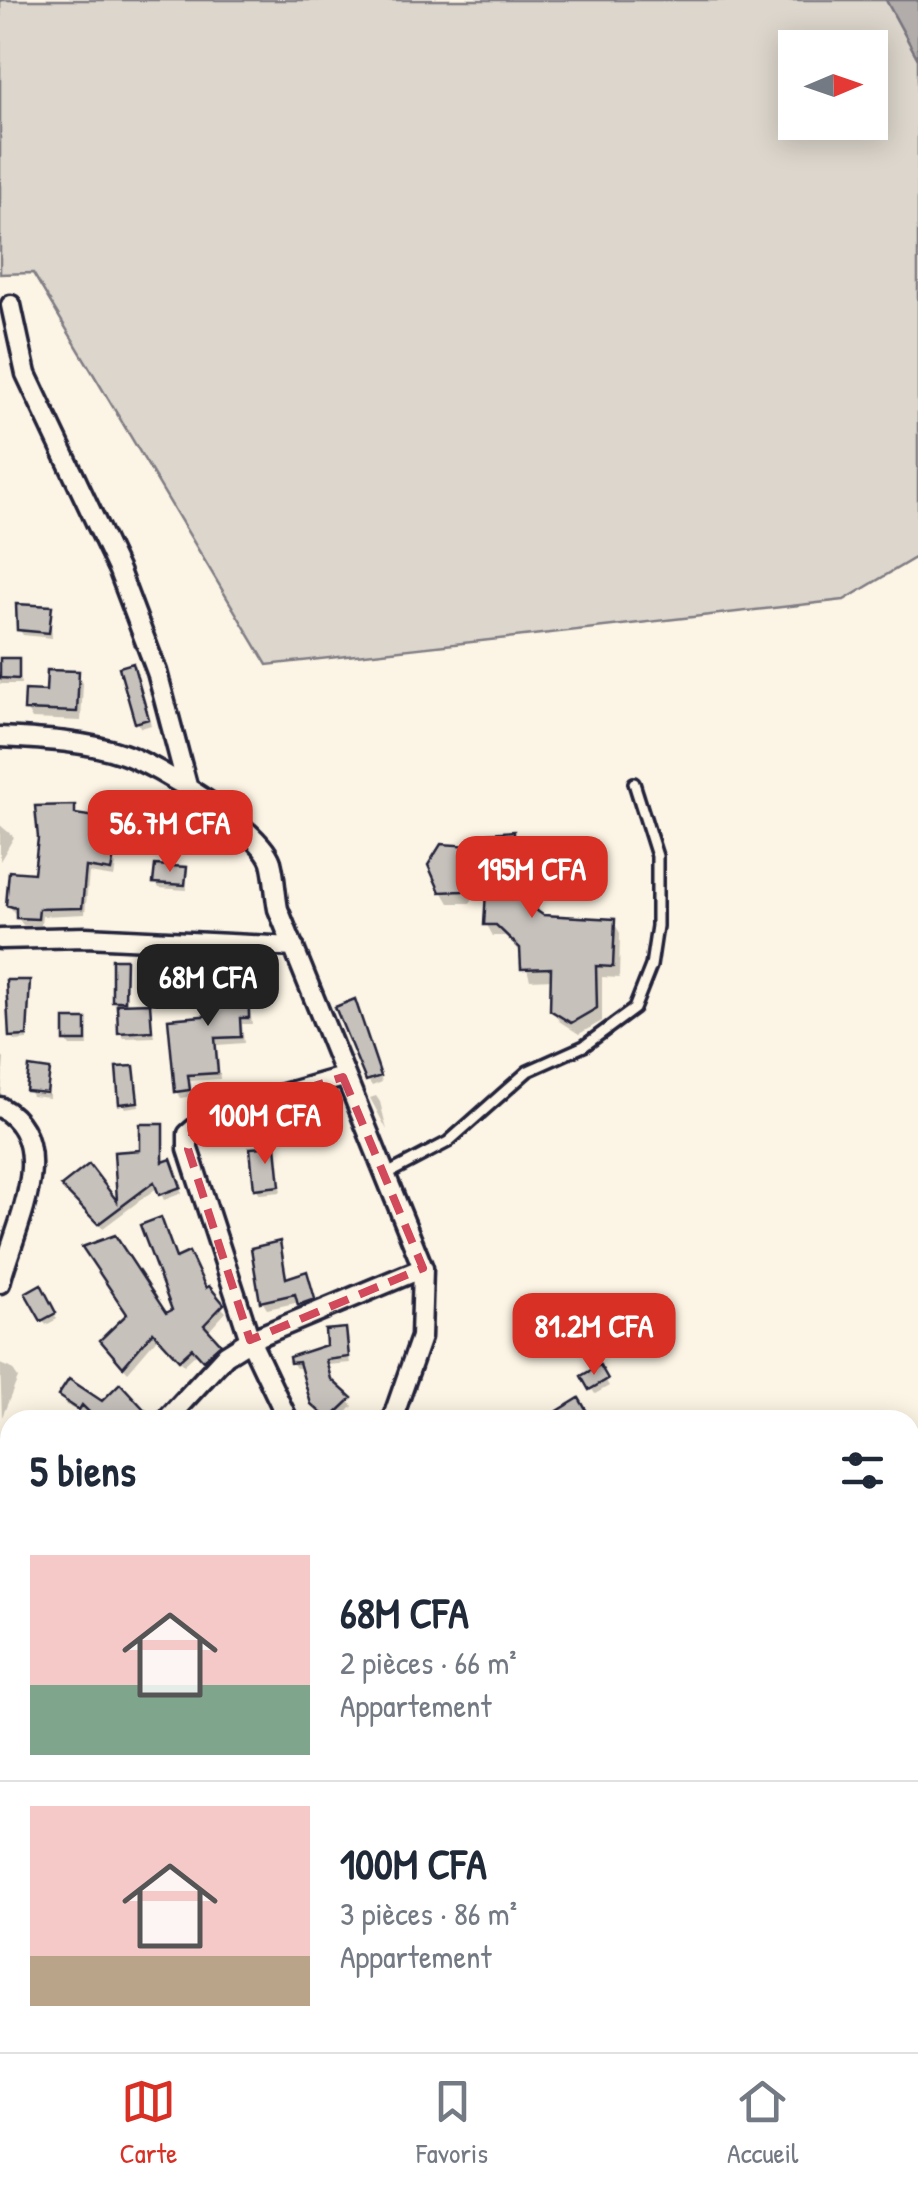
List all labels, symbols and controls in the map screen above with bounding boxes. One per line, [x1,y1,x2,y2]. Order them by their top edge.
north arrow [778,30,888,140]
map controls [778,30,888,140]
pin: 56.7M CFA [56,790,284,875]
text: 56.7M CFA [110,801,230,844]
pin: 195M CFA [429,836,635,921]
text: 195M CFA [478,847,586,890]
pin: 68M CFA [116,944,300,1029]
text: 68M CFA [159,955,257,998]
pin: 100M CFA [162,1082,368,1167]
text: 100M CFA [209,1093,321,1136]
pin: 81.2M CFA [480,1293,708,1378]
text: 81.2M CFA [535,1304,653,1347]
text: 5 biens [30,1442,136,1499]
icon: filters [835,1443,890,1498]
text: 68M CFA [340,1584,469,1641]
icon: home [110,1595,230,1715]
text: 2 pièces · 66 m² [340,1641,517,1684]
text: Appartement [340,1684,492,1727]
text: 100M CFA [340,1835,487,1892]
icon: home [110,1846,230,1966]
text: 3 pièces · 86 m² [340,1892,517,1935]
text: Appartement [340,1935,492,1978]
tab: Carte [119,2074,177,2172]
tab: Favoris [416,2074,488,2172]
tab: Accueil [727,2074,799,2172]

